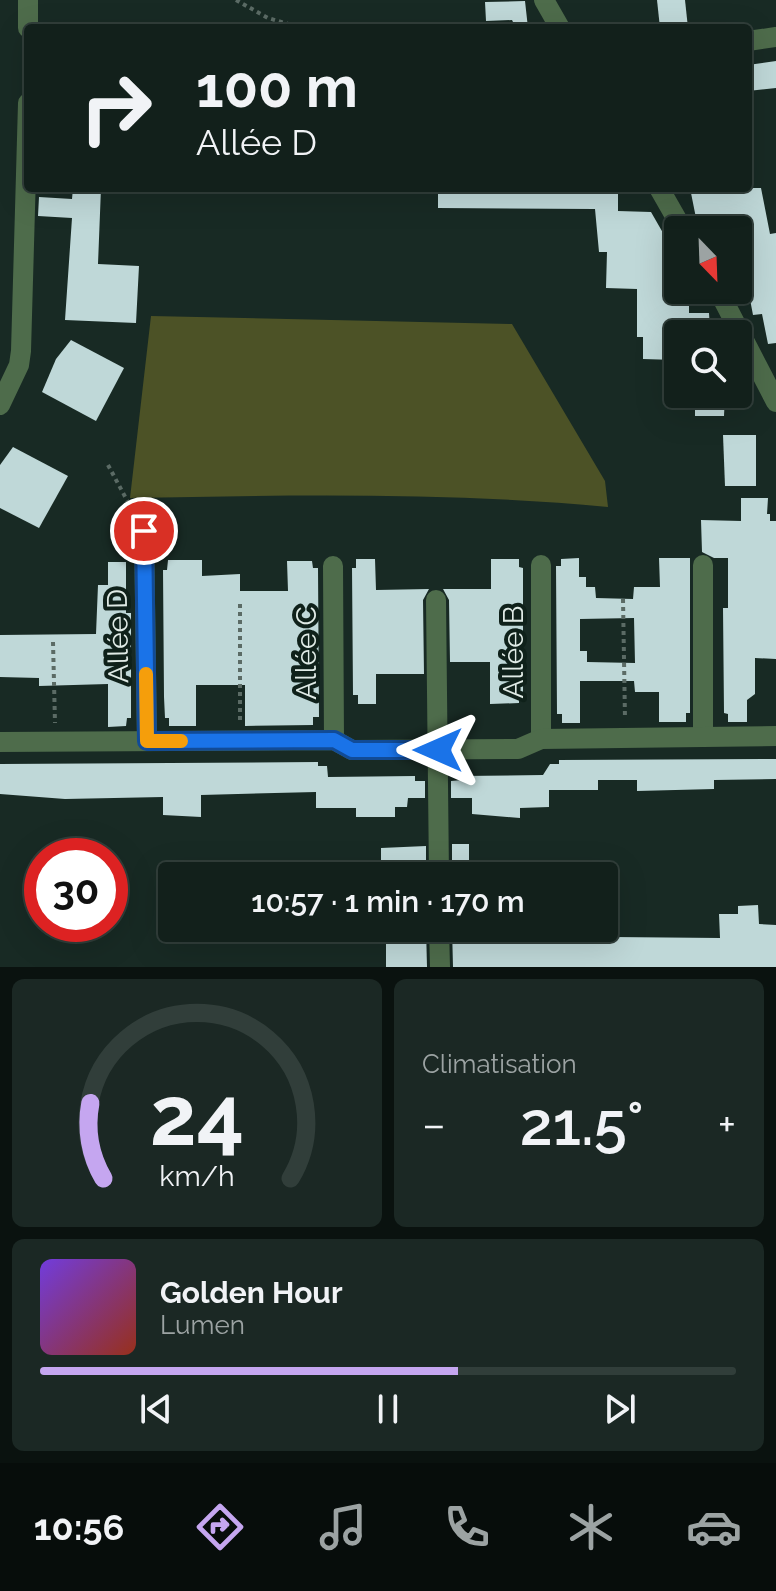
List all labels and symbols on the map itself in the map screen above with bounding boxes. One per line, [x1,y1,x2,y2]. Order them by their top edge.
north arrow [664,216,752,304]
pin [110,497,178,565]
street label: Allée D [101,589,135,683]
street label: Allée C [290,606,323,700]
street label: Allée B [497,606,530,698]
position arrow [396,708,480,792]
speed limit sign: 30 [24,838,128,942]

